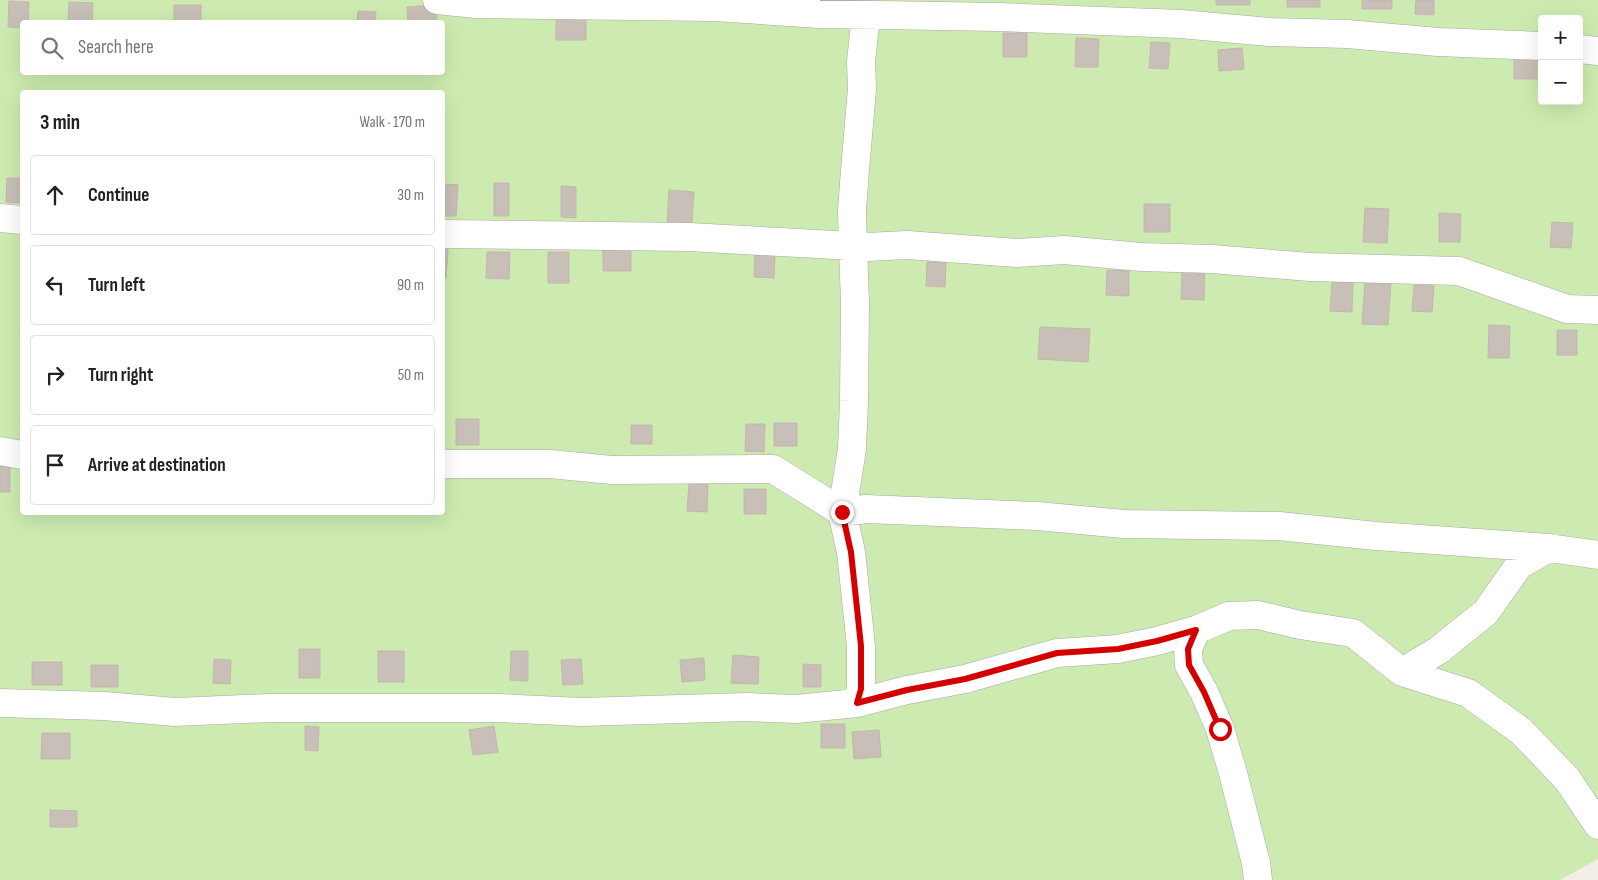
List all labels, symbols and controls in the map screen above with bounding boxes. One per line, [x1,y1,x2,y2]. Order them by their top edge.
map controls [1538,15,1583,105]
button: + [1538,15,1583,60]
search box [20,20,445,75]
icon: search [38,34,66,62]
text: Search here [78,36,154,59]
button: − [1538,60,1583,105]
text: 3 min [40,110,80,135]
text: Walk · 170 m [360,113,425,132]
icon: ahead [41,181,69,209]
text: Continue [88,184,149,207]
text: 30 m [397,186,424,205]
icon: left [41,271,69,299]
text: Turn left [88,274,145,297]
text: 90 m [397,276,424,295]
icon: right [41,361,69,389]
text: Turn right [88,364,153,387]
text: 50 m [398,366,424,385]
icon: arrive [41,451,69,479]
text: Arrive at destination [88,454,226,477]
route end [831,501,854,524]
route start [1209,718,1232,741]

